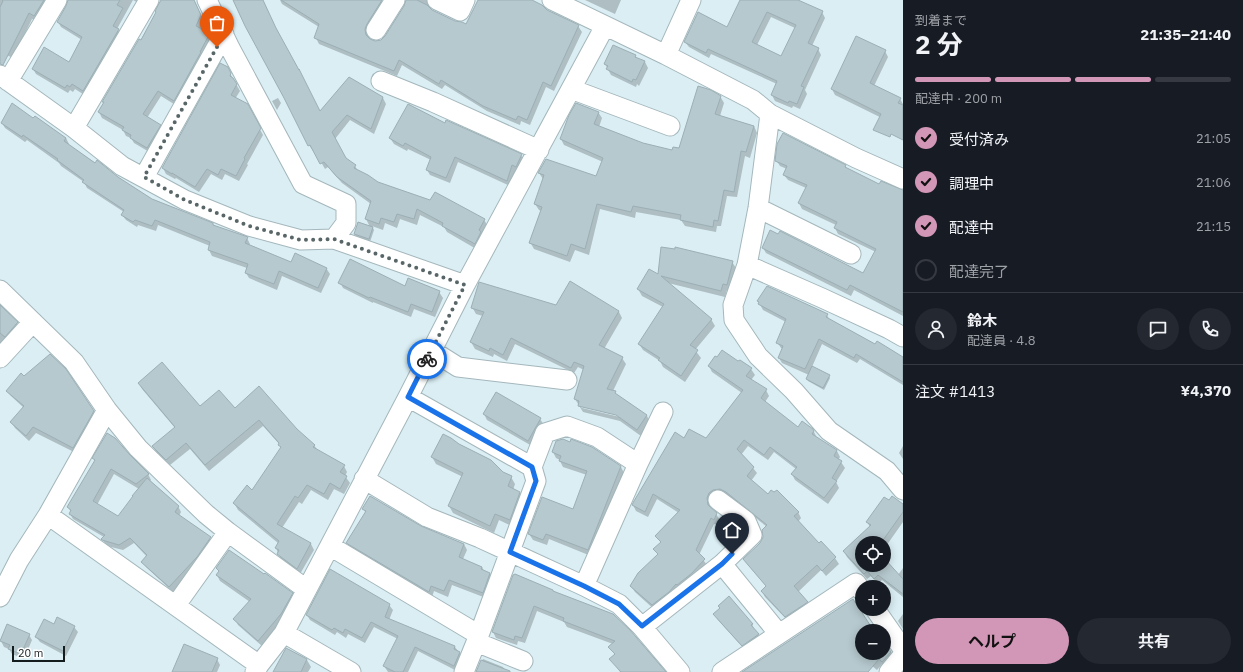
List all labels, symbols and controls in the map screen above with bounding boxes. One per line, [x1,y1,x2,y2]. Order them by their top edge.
pin [200,6,234,47]
icon: bag [206,12,228,34]
text: 到着まで [915,12,967,29]
text: 21:35–21:40 [1140,25,1231,44]
text: 2 分 [915,27,963,61]
text: 配達中 · 200 m [915,90,1002,107]
icon: check [915,127,937,149]
text: 受付済み [949,130,1009,149]
text: 21:05 [1196,130,1231,147]
icon: check [915,171,937,193]
text: 調理中 [949,174,994,193]
text: 21:06 [1196,174,1231,191]
icon: check [915,215,937,237]
text: 配達中 [949,218,994,237]
text: 21:15 [1196,218,1231,235]
text: 配達完了 [949,262,1009,281]
button: person [915,308,957,350]
button: chat [1137,308,1179,350]
button: phone [1189,308,1231,350]
text: 鈴木 [967,311,997,330]
text: 配達員 · 4.8 [967,332,1036,349]
courier [407,339,447,379]
icon: bike [416,348,438,370]
text: ¥4,370 [1181,381,1231,400]
text: 注文 #1413 [915,382,995,401]
pin [715,513,749,554]
icon: home [721,519,743,541]
map controls [855,536,891,660]
button: locate [855,536,891,572]
button: + [855,580,891,616]
button: ヘルプ [915,618,1069,664]
button: 共有 [1077,618,1231,664]
button: − [855,624,891,660]
scale bar [12,644,65,663]
text: 20 m [18,646,43,660]

